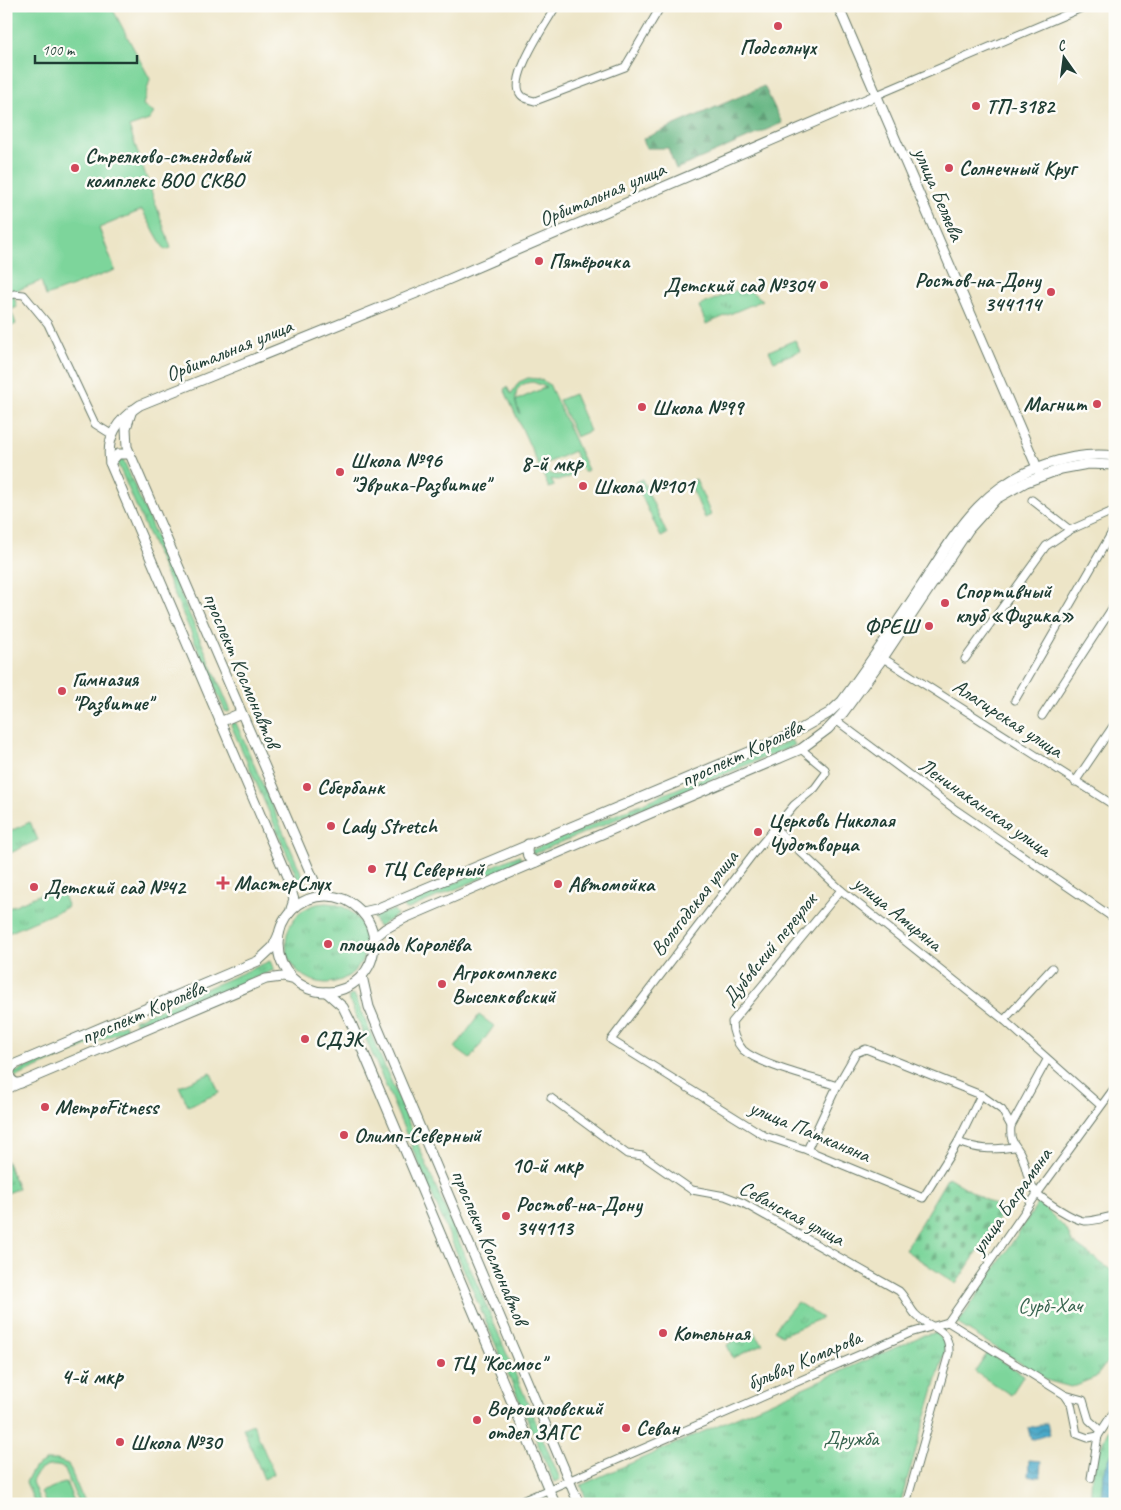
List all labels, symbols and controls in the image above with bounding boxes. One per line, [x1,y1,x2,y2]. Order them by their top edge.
marker: Подсолнух [772,20,784,32]
scale bar [35,32,138,64]
north arrow [1038,32,1088,82]
place label: Подсолнух [740,34,818,60]
text: С [1056,36,1068,55]
text: 100 m [42,41,76,60]
place label: ТП-3182 [986,93,1057,119]
marker: ТП-3182 [970,100,982,112]
street label: улица Беляева [907,142,971,246]
place label: Стрелково-стендовый комплекс ВОО СКВО [85,143,253,193]
street label: Орбитальная улица [535,155,671,232]
place label: Солнечный Круг [959,155,1079,181]
marker: Стрелково-стендовый комплекс ВОО СКВО [69,162,81,174]
marker: Солнечный Круг [943,162,955,174]
place label: Пятёрочка [549,248,631,274]
marker: Пятёрочка [533,255,545,267]
place label: Ростов-на-Дону 344114 [915,267,1044,317]
place label: Детский сад №304 [664,272,817,298]
marker: Детский сад №304 [818,279,830,291]
marker: Ростов-на-Дону 344114 [1045,286,1057,298]
street label: Орбитальная улица [162,312,298,387]
place label: Магнит [1024,391,1088,417]
place label: Школа №99 [652,394,746,420]
marker: Магнит [1091,398,1103,410]
marker: Школа №99 [636,401,648,413]
place label: Школа №96 "Эврика-Развитие" [350,447,495,498]
district label: 8-й мкр [521,450,585,478]
marker: Школа №96 "Эврика-Развитие" [334,466,346,478]
place label: Школа №101 [593,473,696,499]
marker: Школа №101 [577,480,589,492]
place label: Спортивный клуб «Физика» [955,578,1074,629]
street label: проспект Космонавтов [198,589,288,756]
marker: Спортивный клуб «Физика» [939,597,951,609]
place label: ФРЕШ [864,613,922,639]
marker: ФРЕШ [923,620,935,632]
place label: Гимназия "Развитие" [72,666,157,717]
street label: Алагирская улица [948,673,1069,764]
marker: Гимназия "Развитие" [56,685,68,697]
street label: проспект Королёва [677,712,809,793]
street label: Ленинаканская улица [914,752,1058,864]
place label: Сбербанк [317,774,386,800]
marker: Сбербанк [301,781,313,793]
place label: Церковь Николая Чудотворца [768,807,897,857]
place label: Lady Stretch [341,813,438,840]
marker: Lady Stretch [325,820,337,832]
marker: Церковь Николая Чудотворца [752,826,764,838]
street label: Вологодская улица [644,843,745,961]
place label: ТЦ Северный [382,856,486,882]
marker: ТЦ Северный [366,863,378,875]
street label: улица Амиряна [847,868,949,958]
place label: МастерСлух [234,870,333,896]
place label: Автомойка [568,871,656,897]
place label: Детский сад №42 [44,874,187,900]
marker: МастерСлух [216,876,230,890]
marker: Автомойка [552,878,564,890]
marker: Детский сад №42 [28,881,40,893]
street label: Дубовский переулок [716,886,824,1011]
place label: площадь Королёва [338,931,472,957]
marker: площадь Королёва [322,938,334,950]
place label: Агрокомплекс Выселковский [452,959,557,1009]
street label: проспект Королёва [77,973,211,1050]
marker: Агрокомплекс Выселковский [436,978,448,990]
place label: СДЭК [315,1026,368,1052]
marker: СДЭК [299,1033,311,1045]
street label: улица Патканяна [744,1093,876,1169]
place label: МетроFitness [55,1094,161,1120]
marker: МетроFitness [39,1101,51,1113]
place label: Олимп-Северный [354,1122,483,1148]
marker: Олимп-Северный [338,1129,350,1141]
street label: улица Баграмяна [964,1141,1058,1261]
district label: 10-й мкр [511,1152,585,1180]
street label: проспект Космонавтов [446,1166,536,1333]
street label: Севанская улица [735,1174,851,1252]
place label: Ростов-на-Дону 344113 [516,1191,644,1241]
marker: Ростов-на-Дону 344113 [500,1210,512,1222]
park label: Сурб-Хач [1018,1292,1084,1318]
place label: Котельная [673,1320,751,1346]
street label: бульвар Комарова [743,1323,867,1396]
marker: Котельная [657,1327,669,1339]
place label: ТЦ "Космос" [451,1350,551,1376]
marker: ТЦ "Космос" [435,1357,447,1369]
district label: 4-й мкр [61,1363,125,1391]
place label: Ворошиловский отдел ЗАГС [487,1395,605,1445]
marker: Ворошиловский отдел ЗАГС [471,1414,483,1426]
place label: Севан [636,1415,681,1441]
marker: Севан [620,1422,632,1434]
park label: Дружба [824,1425,880,1451]
place label: Школа №30 [130,1429,224,1455]
marker: Школа №30 [114,1436,126,1448]

